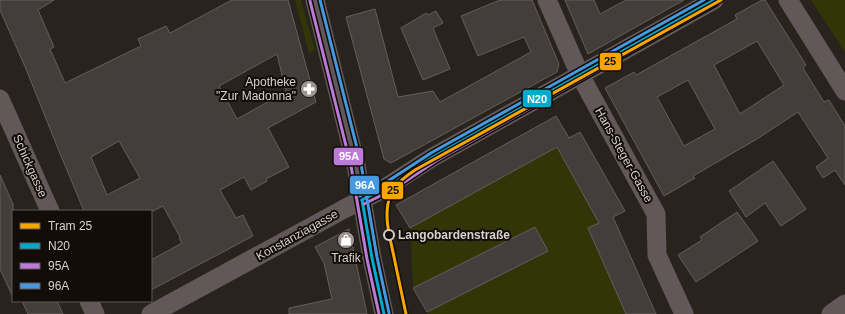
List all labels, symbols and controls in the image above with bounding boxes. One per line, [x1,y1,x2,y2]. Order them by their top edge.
line badge: 25 [599,52,622,71]
text: 25 [604,55,616,67]
place label: Apotheke "Zur Madonna" [216,75,296,103]
pharmacy icon: Apotheke "Zur Madonna" [299,79,319,99]
line badge: N20 [522,89,552,108]
text: N20 [527,93,547,105]
street label: Hans-Steger-Gasse [592,105,656,205]
street label: Schickgasse [10,132,50,200]
line badge: 95A [333,147,364,166]
text: 95A [339,150,359,162]
line badge: 96A [349,175,380,195]
text: 96A [355,179,375,191]
line badge: 25 [381,181,404,200]
text: 25 [387,184,399,196]
street label: Konstanziagasse [254,207,341,263]
legend [12,210,152,302]
text: Tram 25 [48,219,93,233]
place label: Langobardenstraße [398,228,510,242]
marker: Langobardenstraße [383,229,395,241]
shop icon: Trafik [336,230,356,250]
text: N20 [48,239,70,253]
place label: Trafik [331,251,362,265]
text: 95A [48,259,69,273]
text: 96A [48,279,69,293]

